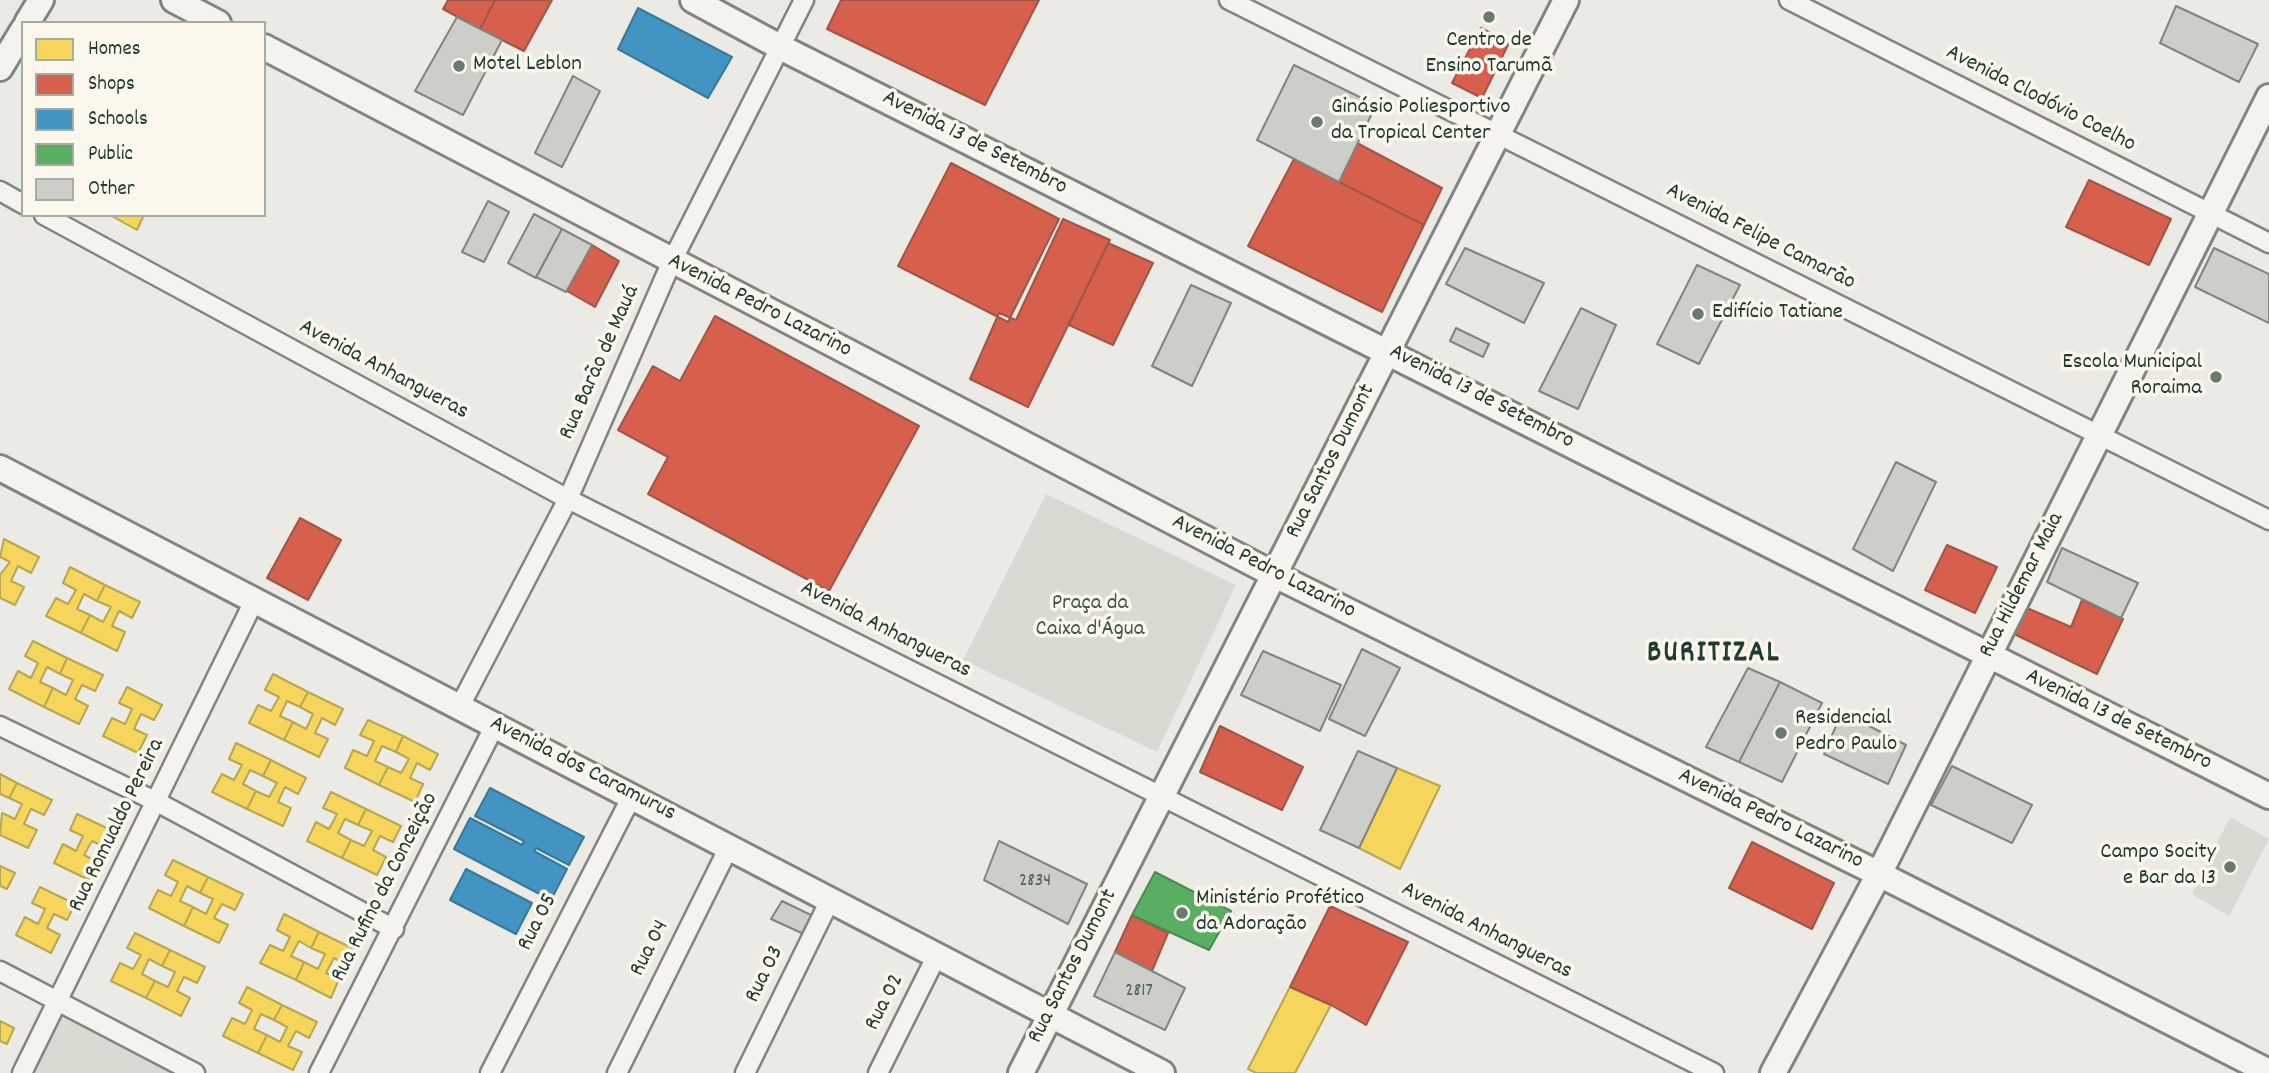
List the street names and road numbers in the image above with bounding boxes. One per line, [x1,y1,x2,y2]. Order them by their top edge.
street label: Avenida Clodóvio Coelho [1940,40,2140,160]
street label: Avenida 13 de Setembro [877,85,1071,203]
street label: Avenida Felipe Camarão [1661,178,1859,298]
street label: Avenida Pedro Lazarino [662,249,856,365]
street label: Rua Barão de Mauá [555,281,647,445]
street label: Avenida Anhangueras [293,315,473,427]
street label: Avenida 13 de Setembro [1384,339,1578,457]
street label: Rua Santos Dumont [1281,380,1383,544]
street label: Rua Hildemar Maia [1975,509,2071,663]
street label: Avenida Pedro Lazarino [1166,510,1360,626]
street label: Avenida Anhangueras [795,576,975,686]
street label: Avenida 13 de Setembro [2020,664,2216,778]
street label: Avenida dos Caramurus [484,711,680,829]
street label: Rua Romualdo Pereira [64,735,172,917]
street label: Avenida Pedro Lazarino [1673,763,1867,877]
street label: Rua Rufino da Conceição [326,789,446,987]
street label: Avenida Anhangueras [1396,877,1576,987]
street label: Rua Santos Dumont [1023,885,1125,1049]
street label: Rua 05 [513,890,565,956]
street label: Rua 04 [625,916,677,982]
street label: Rua 03 [740,942,792,1008]
street label: Rua 02 [860,970,912,1036]

